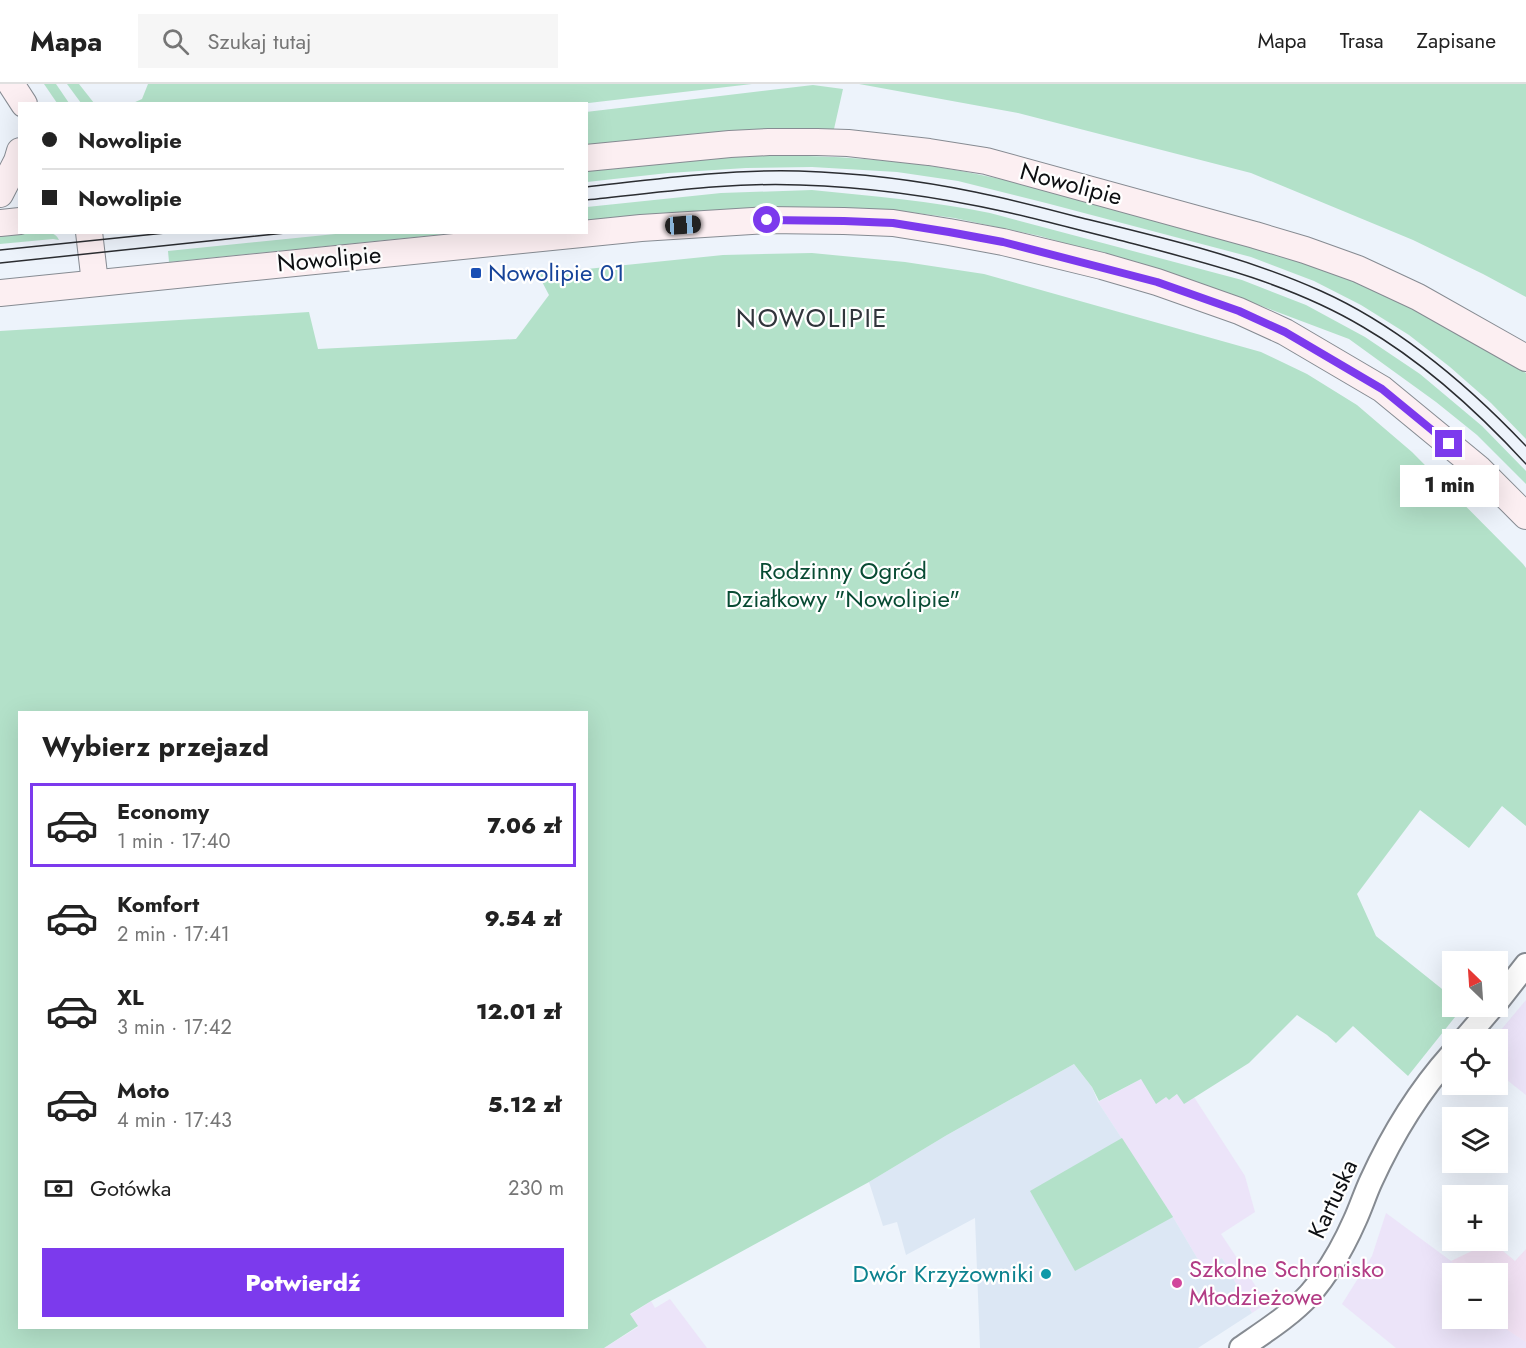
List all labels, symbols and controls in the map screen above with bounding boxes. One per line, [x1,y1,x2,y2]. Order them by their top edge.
search box [138,14,558,68]
text: Mapa [30,21,102,62]
icon: search [159,25,192,58]
text: Szukaj tutaj [207,25,311,57]
text: Mapa [1257,26,1307,56]
text: Trasa [1340,26,1384,56]
text: Zapisane [1417,26,1496,56]
text: Nowolipie [78,124,182,156]
street label: Nowolipie [1016,153,1126,214]
text: Nowolipie [78,182,182,214]
route start [753,206,780,233]
car [664,215,702,235]
street label: Nowolipie [275,237,383,280]
place label: Nowolipie 01 [488,255,625,290]
marker: Nowolipie 01 [469,266,483,280]
district label: NOWOLIPIE [736,299,888,337]
route end [1435,430,1462,457]
callout: 1 min [1400,465,1498,507]
text: 1 min [1424,471,1475,500]
park label: Rodzinny Ogród Działkowy "Nowolipie" [726,553,960,616]
text: Wybierz przejazd [42,727,269,766]
text: Economy [117,795,209,827]
icon: car [45,798,99,852]
text: 7.06 zł [487,809,561,841]
text: 1 min · 17:40 [117,827,230,856]
text: Komfort [117,888,199,920]
icon: car [45,891,99,945]
text: 9.54 zł [484,902,561,934]
text: 2 min · 17:41 [117,920,230,949]
north arrow [1442,951,1508,1017]
map controls [1442,951,1508,1329]
text: XL [117,981,144,1013]
icon: car [45,984,99,1038]
text: 12.01 zł [476,995,561,1027]
text: 3 min · 17:42 [117,1013,232,1042]
button: locate [1442,1029,1508,1095]
text: Moto [117,1074,170,1106]
icon: car [45,1077,99,1131]
text: 5.12 zł [488,1088,561,1120]
text: 4 min · 17:43 [117,1106,232,1135]
button: layers [1442,1107,1508,1173]
street label: Kartuska [1299,1154,1366,1244]
icon: cash [42,1172,75,1205]
text: Gotówka [90,1172,171,1204]
text: 230 m [508,1174,564,1203]
button: + [1442,1185,1508,1251]
button: Potwierdź [42,1248,564,1317]
place label: Szkolne Schronisko Młodzieżowe [1189,1251,1384,1314]
place label: Dwór Krzyżowniki [853,1256,1034,1291]
button: − [1442,1263,1508,1329]
marker: Dwór Krzyżowniki [1039,1267,1053,1281]
marker: Szkolne Schronisko Młodzieżowe [1170,1276,1184,1290]

